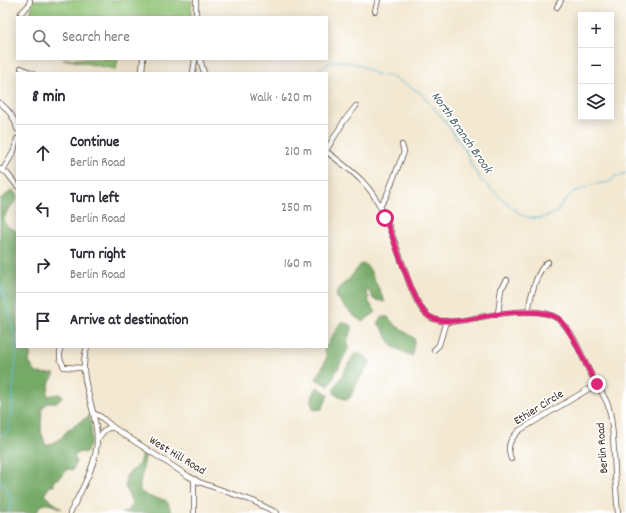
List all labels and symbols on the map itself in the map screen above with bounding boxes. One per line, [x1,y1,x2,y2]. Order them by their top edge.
water label: North Branch Brook [426,88,497,179]
route start [376,209,394,227]
route end [588,375,606,393]
street label: Ethier Circle [511,386,567,430]
street label: Berlin Road [593,422,613,474]
street label: West Hill Road [145,432,209,480]

